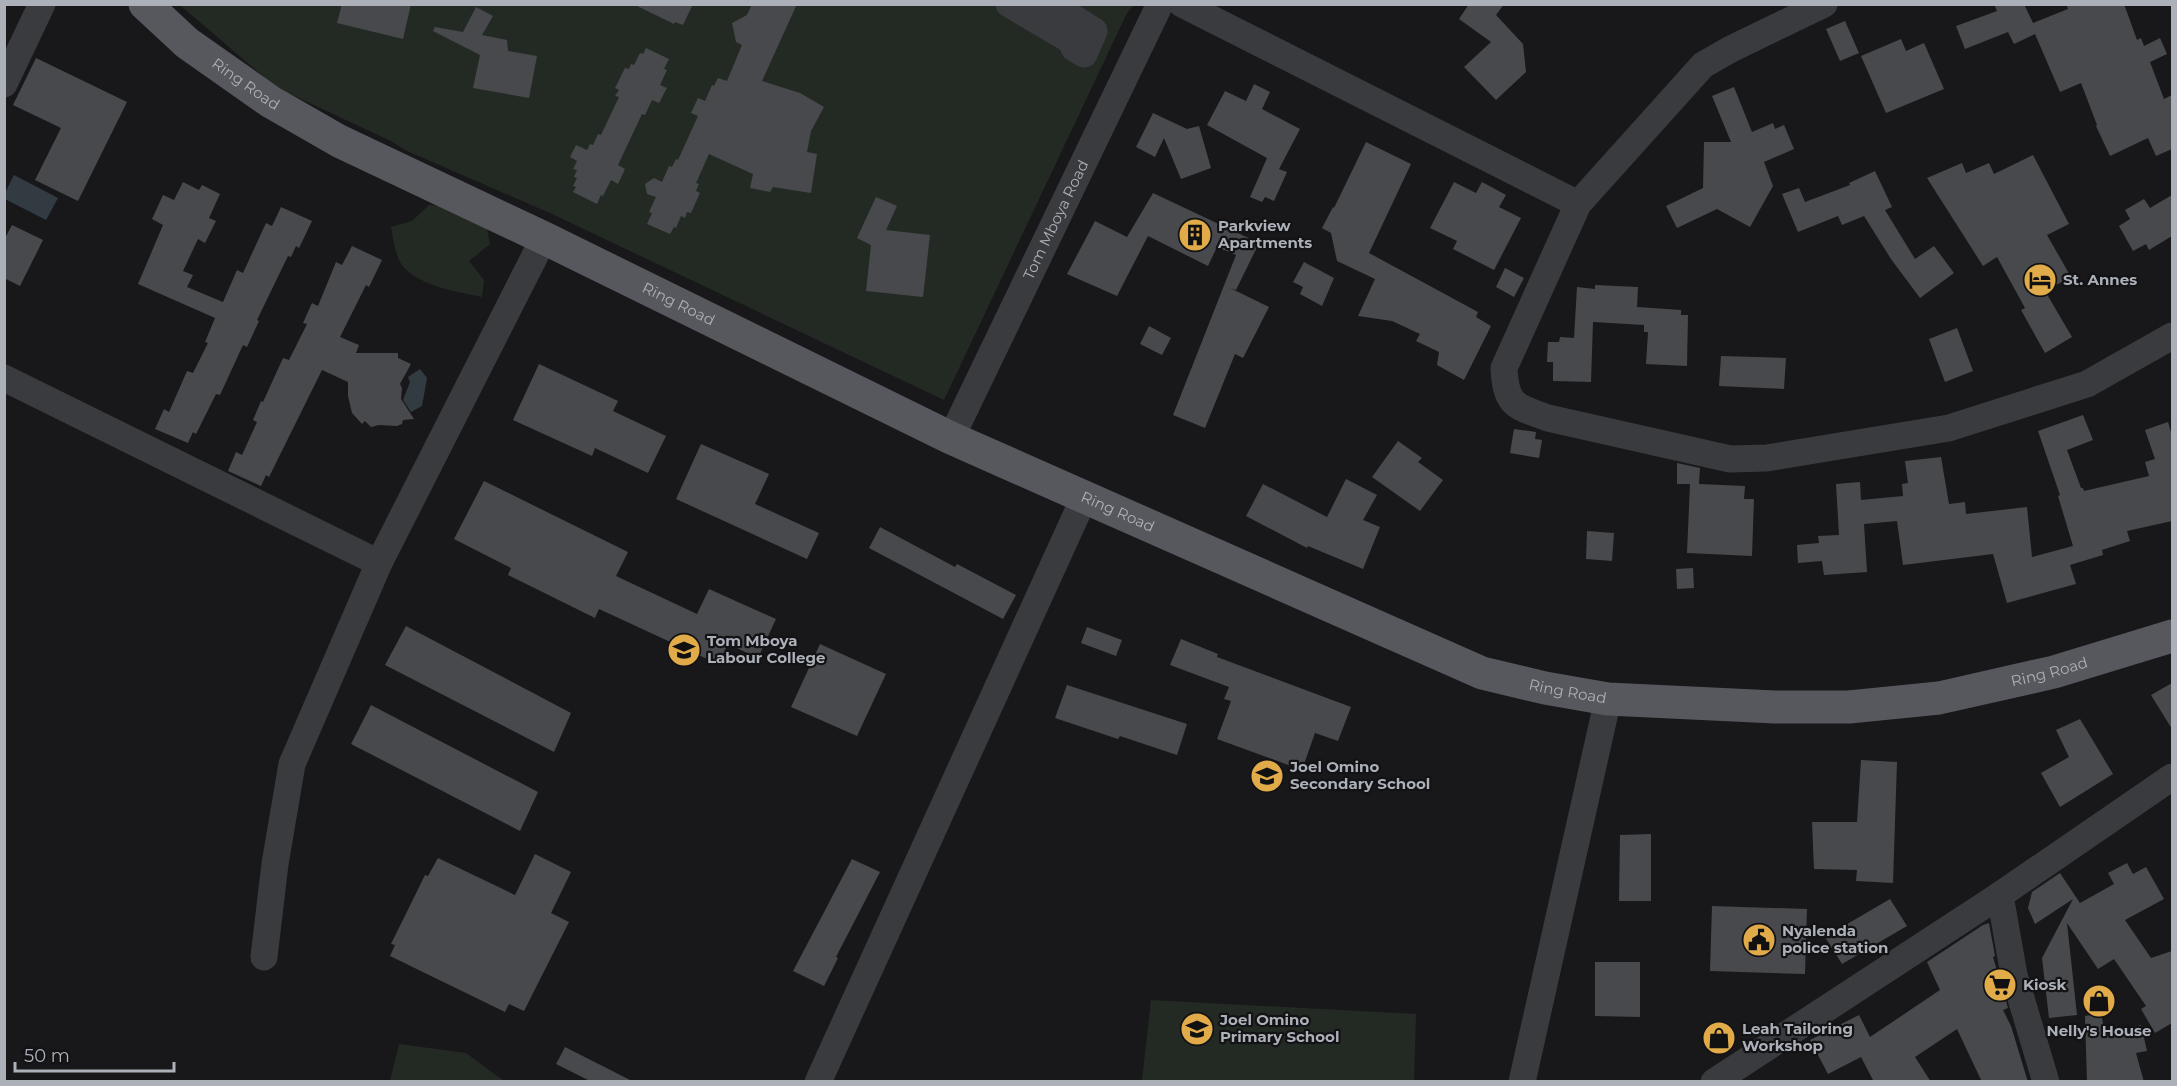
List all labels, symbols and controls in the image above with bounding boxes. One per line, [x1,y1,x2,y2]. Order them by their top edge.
street label: Ring Road [208,53,283,114]
street label: Tom Mboya Road [1019,157,1092,283]
place label: Parkview Apartments [1217,216,1312,252]
building icon: Parkview Apartments [1177,217,1213,253]
hotel icon: St. Annes [2022,262,2058,298]
place label: St. Annes [2063,270,2137,289]
street label: Ring Road [639,278,718,329]
street label: Ring Road [1078,487,1158,536]
place label: Tom Mboya Labour College [707,631,825,667]
school or university icon: Tom Mboya Labour College [666,632,702,668]
street label: Ring Road [2009,652,2090,690]
street label: Ring Road [1527,674,1608,708]
place label: Joel Omino Secondary School [1289,757,1430,793]
school or university icon: Joel Omino Secondary School [1249,758,1285,794]
place label: Nyalenda police station [1782,921,1888,957]
public building icon: Nyalenda police station [1741,922,1777,958]
supermarket icon: Kiosk [1982,967,2018,1003]
place label: Kiosk [2023,975,2066,994]
shop icon: Nelly's House [2081,983,2117,1019]
place label: Joel Omino Primary School [1219,1010,1339,1046]
school or university icon: Joel Omino Primary School [1179,1011,1215,1047]
place label: Leah Tailoring Workshop [1742,1019,1853,1055]
shop icon: Leah Tailoring Workshop [1701,1020,1737,1056]
place label: Nelly's House [2047,1021,2151,1040]
scale bar [15,1035,174,1073]
text: 50 m [24,1045,70,1067]

